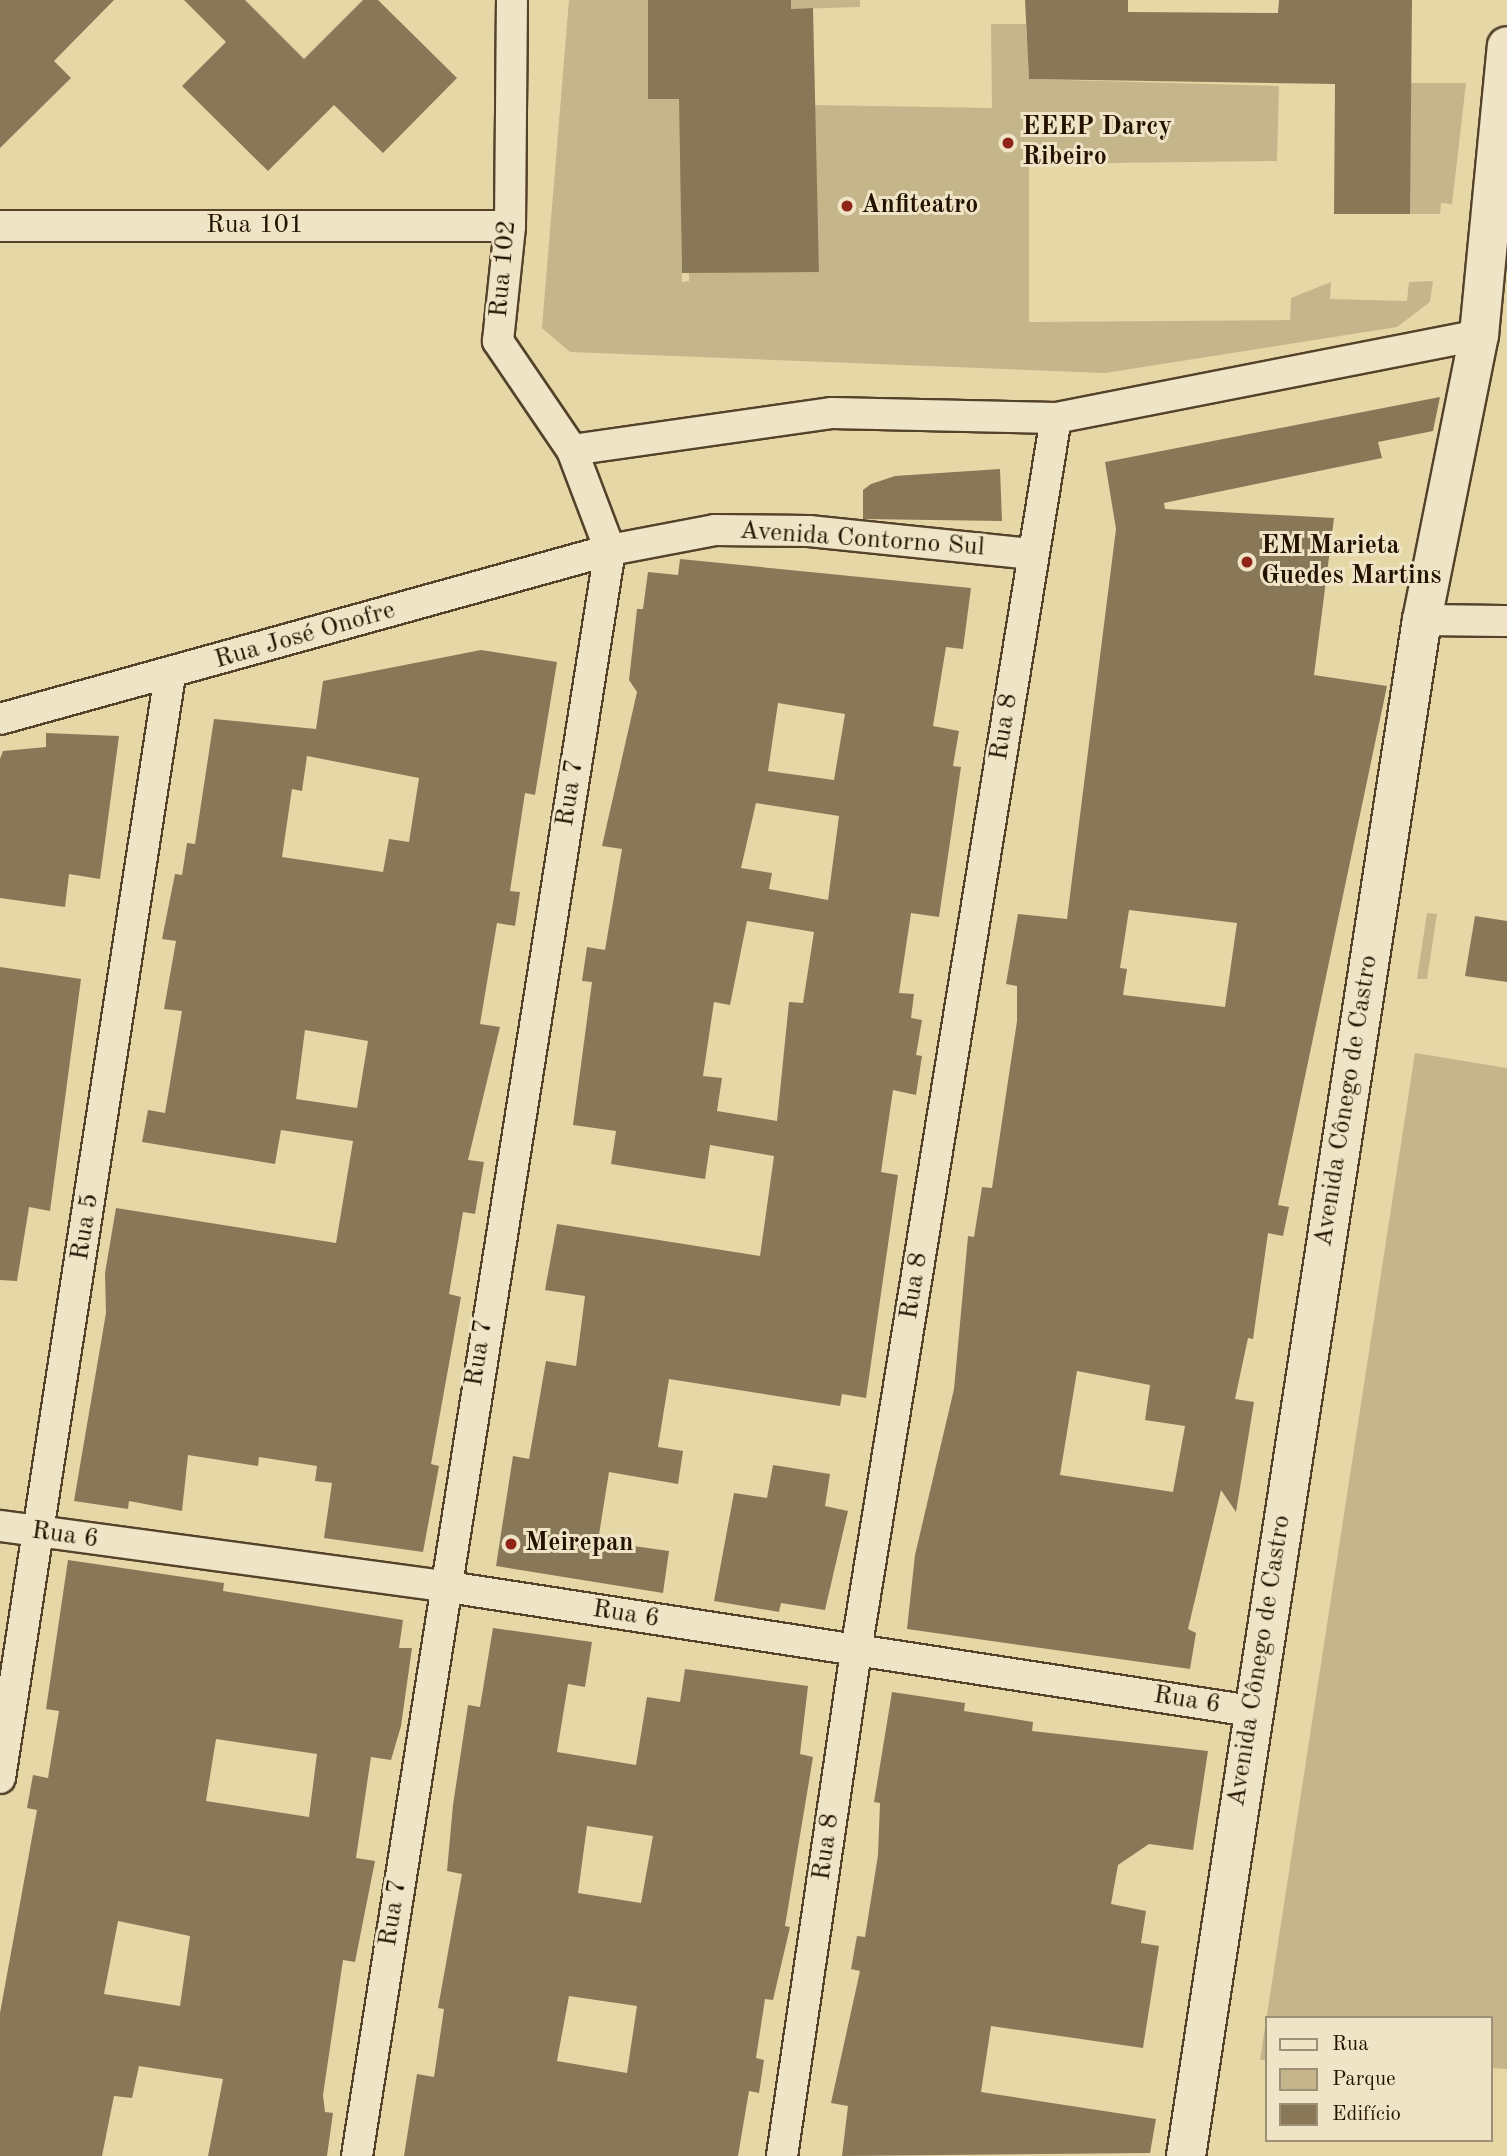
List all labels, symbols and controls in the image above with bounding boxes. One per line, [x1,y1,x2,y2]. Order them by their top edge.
place label: EEEP Darcy Ribeiro [1022,112,1172,174]
marker: EEEP Darcy Ribeiro [1000,135,1016,151]
place label: Anfiteatro [861,190,978,222]
marker: Anfiteatro [839,198,855,214]
street label: Rua 101 [206,210,304,242]
street label: Rua 102 [484,219,524,319]
street label: Avenida Contorno Sul [738,516,986,564]
place label: EM Marieta Guedes Martins [1261,531,1441,592]
marker: EM Marieta Guedes Martins [1239,554,1255,570]
street label: Rua José Onofre [211,595,399,677]
street label: Rua 8 [984,691,1026,763]
street label: Rua 7 [550,757,592,829]
street label: Avenida Cônego de Castro [1309,953,1385,1249]
street label: Rua 5 [65,1191,107,1263]
street label: Rua 8 [894,1250,936,1322]
street label: Rua 7 [459,1317,501,1389]
street label: Avenida Cônego de Castro [1222,1513,1298,1809]
street label: Rua 6 [29,1516,101,1556]
place label: Meirepan [525,1528,633,1560]
marker: Meirepan [503,1536,519,1552]
street label: Rua 6 [590,1594,662,1636]
street label: Rua 6 [1151,1680,1223,1722]
street label: Rua 8 [807,1811,847,1883]
street label: Rua 7 [373,1877,415,1949]
legend [1266,2016,1493,2142]
text: Rua [1332,2034,1369,2055]
text: Parque [1332,2069,1396,2090]
text: Edifício [1332,2104,1401,2125]

